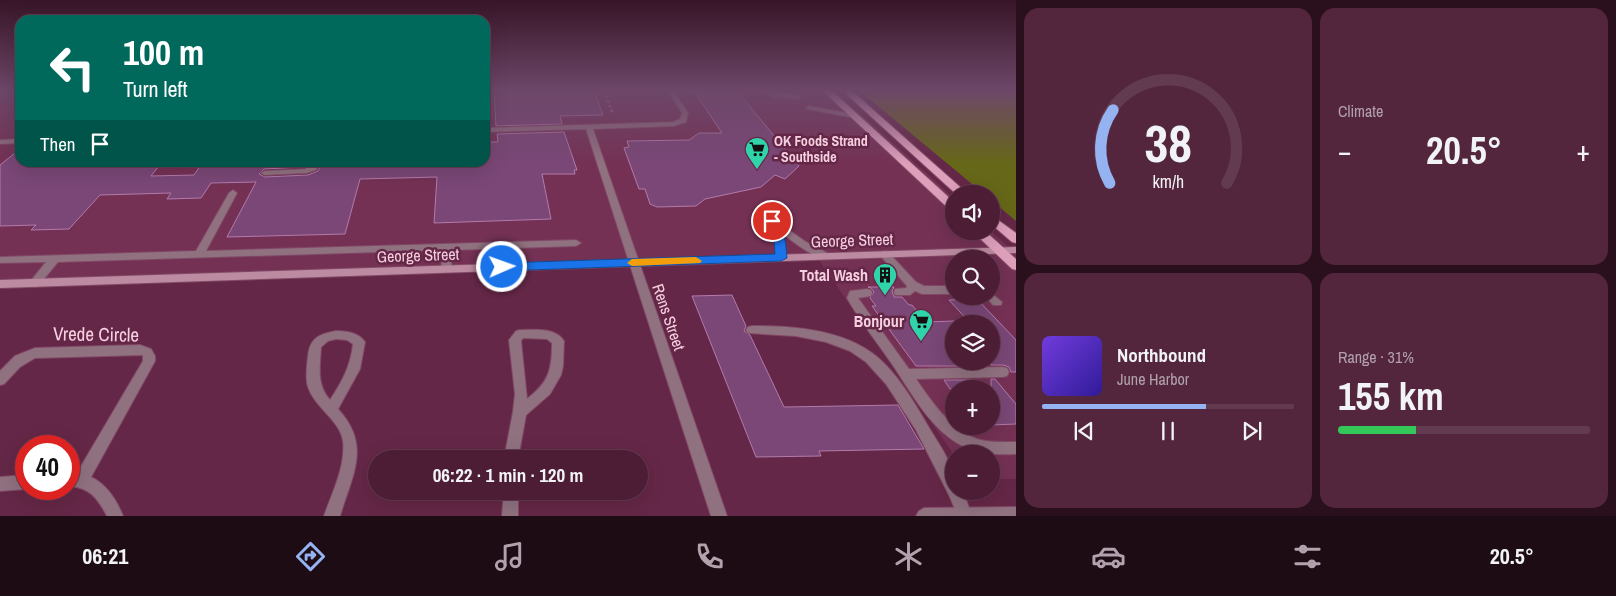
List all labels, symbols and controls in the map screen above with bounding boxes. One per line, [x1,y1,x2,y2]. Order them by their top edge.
text: 100 m [123,29,204,76]
icon: left [40,35,105,100]
text: Turn left [123,74,188,104]
text: Climate [1338,100,1383,122]
text: 38 [1144,108,1192,178]
text: 20.5° [1426,125,1502,176]
icon: arrive [86,130,114,158]
text: Then [40,131,76,157]
place label: OK Foods Strand - Southside [774,132,868,166]
text: − [1338,132,1351,170]
text: + [1577,132,1590,170]
supermarket icon: OK Foods Strand - Southside [744,136,770,170]
text: km/h [1152,170,1184,194]
map controls [945,185,1000,500]
button: sound [945,185,1000,240]
pin [751,200,793,242]
icon: arrive [758,207,786,235]
street label: George Street [810,228,894,252]
position arrow [475,240,527,292]
street label: George Street [376,243,460,267]
button: search [945,250,1000,305]
building icon: Total Wash [872,262,898,296]
place label: Total Wash [799,264,868,286]
street label: Rens Street [647,281,691,354]
supermarket icon: Bonjour [908,308,934,342]
place label: Bonjour [854,310,905,332]
button: layers [945,315,1000,370]
street label: Vrede Circle [53,320,139,348]
text: Northbound [1117,342,1206,368]
text: Range · 31% [1338,346,1414,368]
text: June Harbor [1117,368,1189,390]
text: 155 km [1338,371,1444,422]
button: + [945,380,1000,435]
icon: previous [1070,417,1098,445]
icon: pause [1154,417,1182,445]
icon: next [1238,417,1266,445]
speed limit sign: 40 [15,435,80,500]
button: − [945,445,1000,500]
text: 06:22 · 1 min · 120 m [433,462,583,488]
icon: directions [293,539,328,574]
icon: music [492,539,527,574]
icon: phone [692,539,727,574]
icon: climate [891,539,926,574]
icon: car [1091,539,1126,574]
icon: filters [1290,539,1325,574]
text: 06:21 [82,541,128,571]
text: 20.5° [1490,541,1534,571]

